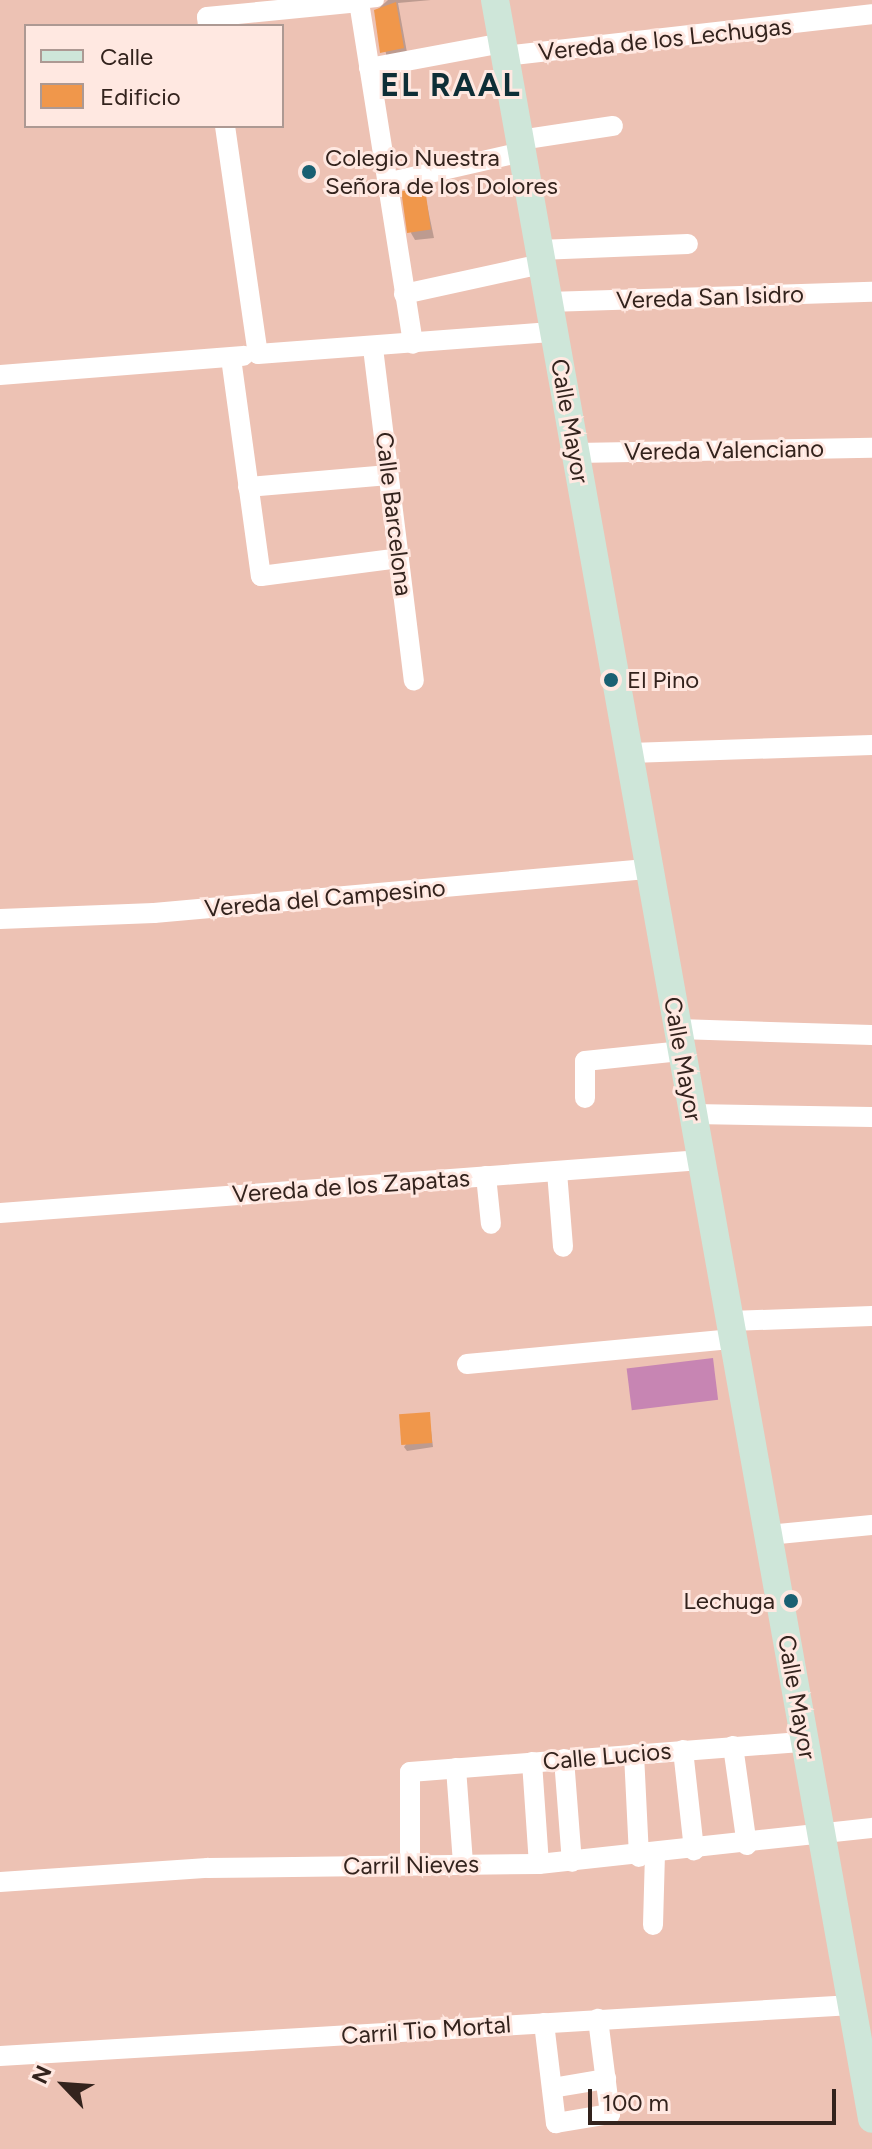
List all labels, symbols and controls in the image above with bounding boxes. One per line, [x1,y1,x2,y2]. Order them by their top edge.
street label: Vereda de los Lechugas [537,11,793,67]
legend [24,24,284,128]
text: Calle [100,42,153,71]
district label: EL RAAL [380,66,522,104]
text: Edificio [100,82,181,111]
place label: Colegio Nuestra Señora de los Dolores [325,144,558,200]
marker: Colegio Nuestra Señora de los Dolores [300,163,318,181]
street label: Vereda San Isidro [616,279,804,315]
street label: Calle Mayor [545,357,595,485]
street label: Calle Barcelona [370,430,418,598]
street label: Vereda Valenciano [624,434,824,466]
place label: El Pino [627,666,699,694]
marker: El Pino [602,671,620,689]
street label: Vereda del Campesino [203,873,447,923]
street label: Calle Mayor [658,995,708,1123]
street label: Vereda de los Zapatas [231,1163,471,1209]
place label: Lechuga [683,1587,775,1615]
marker: Lechuga [782,1592,800,1610]
street label: Calle Mayor [772,1633,822,1761]
street label: Calle Lucios [542,1736,672,1776]
street label: Carril Nieves [343,1849,479,1881]
street label: Carril Tio Mortal [340,2010,512,2050]
north arrow [24,2045,104,2125]
text: N [26,2061,58,2088]
scale bar [592,2073,840,2123]
text: 100 m [602,2088,669,2117]

